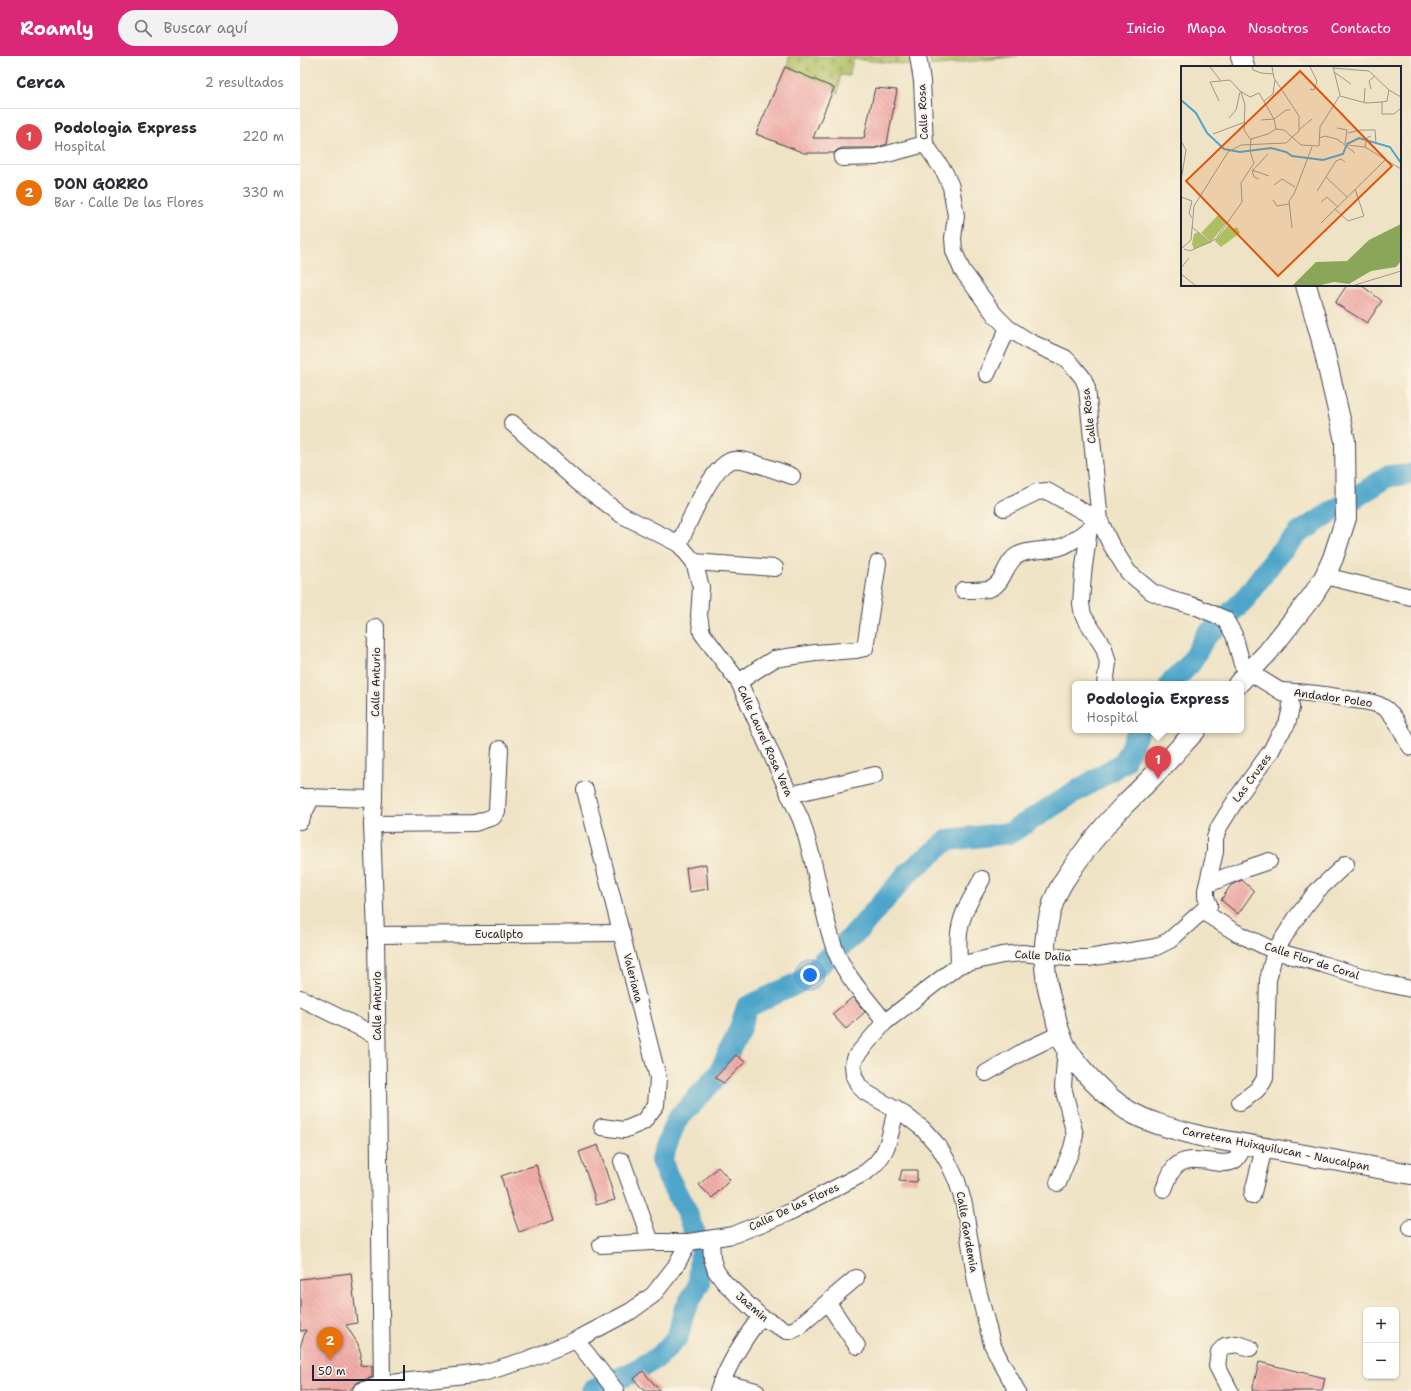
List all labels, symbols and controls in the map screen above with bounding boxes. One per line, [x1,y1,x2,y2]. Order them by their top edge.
search box [118,10,398,46]
text: Roamly [20,16,94,41]
icon: search [132,17,154,39]
text: Buscar aquí [164,18,248,38]
text: Inicio [1127,19,1165,37]
text: Mapa [1187,19,1226,37]
text: Nosotros [1248,19,1309,37]
text: Contacto [1331,19,1391,37]
inset map [1181,66,1401,286]
text: Cerca [16,71,65,93]
text: 2 resultados [205,74,284,91]
street label: Calle Rosa [914,84,932,140]
text: Podologia Express [54,118,197,138]
text: 1 [26,128,32,145]
text: 220 m [242,128,284,145]
text: Hospital [54,138,105,155]
text: DON GORRO [54,174,148,194]
text: 2 [24,184,34,201]
text: 330 m [242,184,284,201]
text: Bar · Calle De las Flores [54,194,204,211]
street label: Calle Rosa [1078,387,1100,445]
street label: Calle Anturio [368,647,384,717]
popup [1072,681,1244,733]
street label: Calle Laurel Rosa Vera [734,683,796,799]
street label: Andador Poleo [1293,685,1374,711]
text: Podologia Express [1087,689,1229,709]
text: Hospital [1087,709,1138,726]
pin: 1 [1145,746,1171,779]
street label: Las Cruzes [1229,750,1275,806]
street label: Eucalipto [475,927,524,942]
street label: Calle Flor de Coral [1263,939,1362,984]
street label: Calle Dalia [1014,947,1072,965]
street label: Valeriana [620,952,646,1005]
your location [800,965,820,985]
street label: Calle Anturio [370,971,385,1041]
street label: Carretera Huixquilucan - Naucalpan [1181,1123,1371,1175]
street label: Calle De las Flores [746,1179,842,1235]
street label: Calle Gardemia [953,1190,982,1274]
street label: Jazmin [732,1289,772,1326]
map controls [1363,1307,1399,1379]
button: + [1363,1307,1399,1343]
pin: 2 [317,1327,343,1360]
button: − [1363,1343,1399,1379]
scale bar [312,1363,405,1382]
text: 50 m [318,1364,346,1379]

